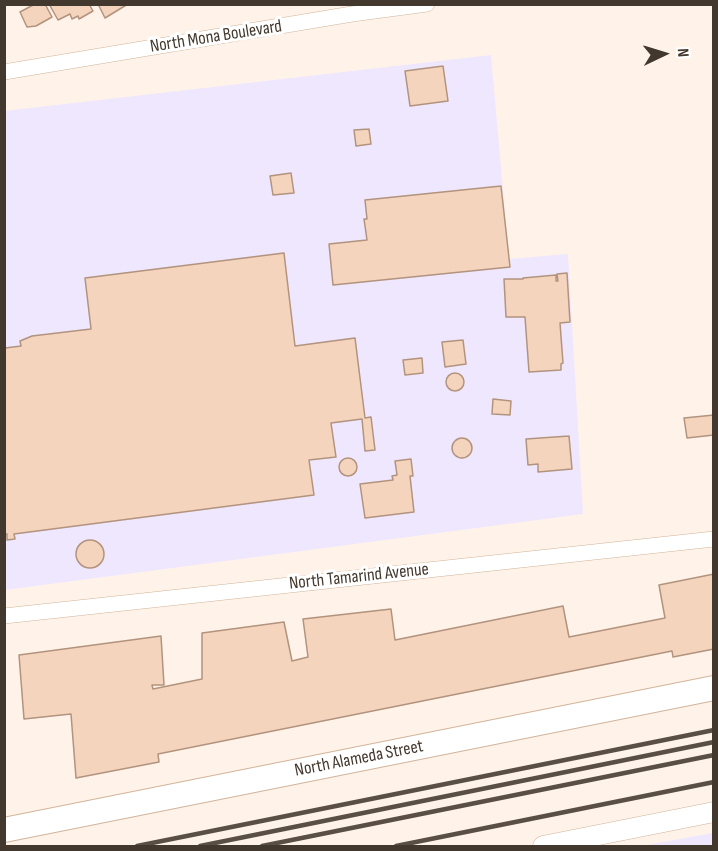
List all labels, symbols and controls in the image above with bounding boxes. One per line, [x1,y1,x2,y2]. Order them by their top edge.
street label: North Mona Boulevard [149,16,283,58]
north arrow [634,24,694,84]
text: N [673,48,692,58]
street label: North Tamarind Avenue [288,559,430,595]
street label: North Alameda Street [293,736,425,782]

